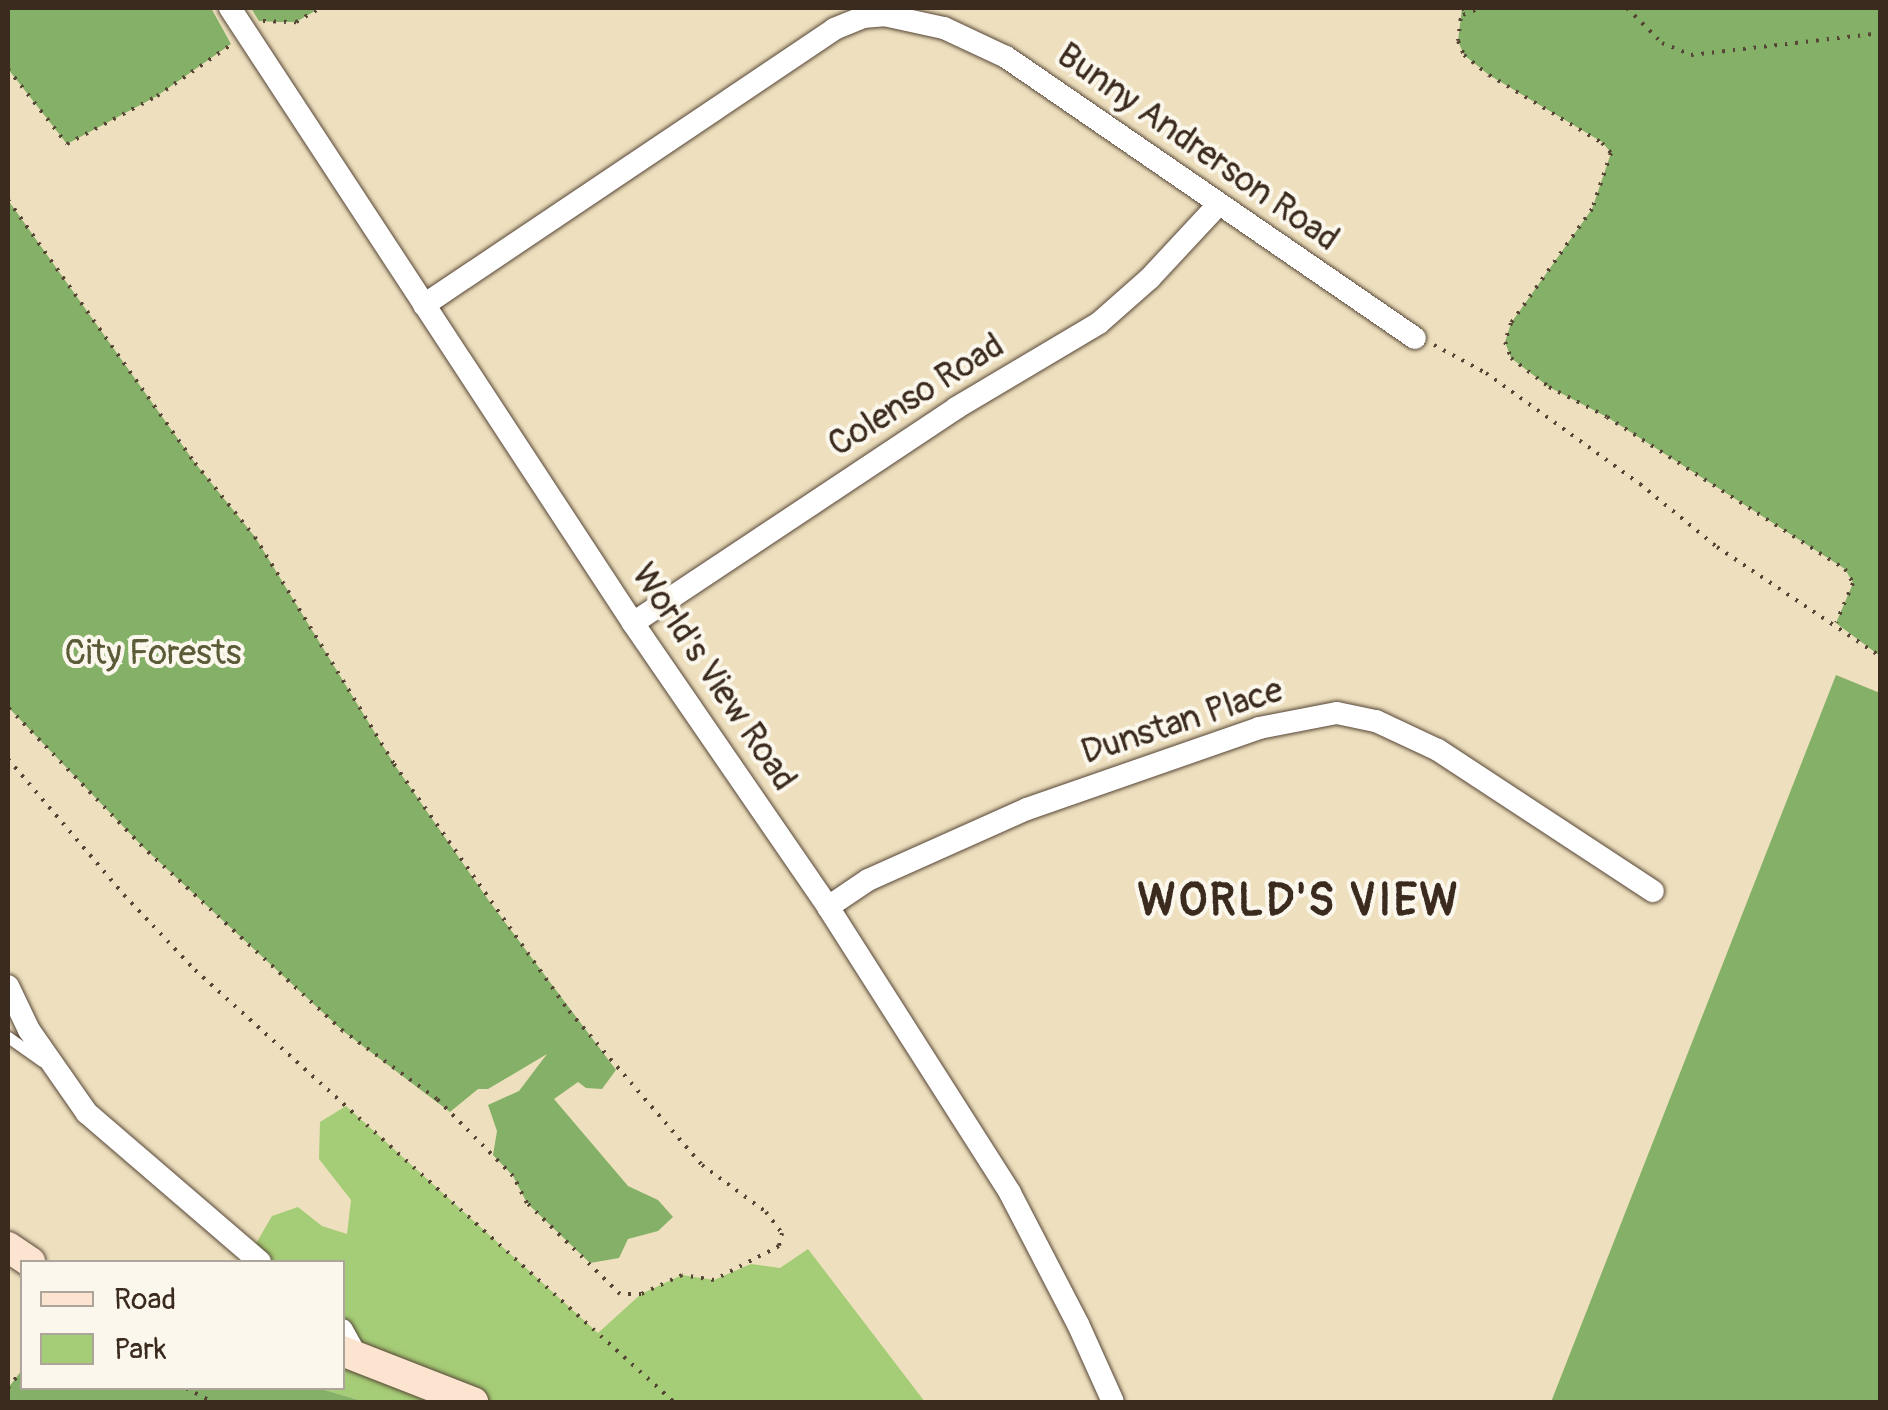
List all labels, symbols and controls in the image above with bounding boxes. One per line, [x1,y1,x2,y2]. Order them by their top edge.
street label: Bunny Andrerson Road [1049,34,1347,260]
street label: Colenso Road [821,324,1011,466]
street label: World's View Road [623,555,805,799]
park label: City Forests [64,632,242,674]
street label: Dunstan Place [1076,669,1288,773]
district label: WORLD'S VIEW [1137,875,1461,929]
legend [20,1260,345,1390]
text: Road [114,1281,176,1318]
text: Park [114,1331,167,1368]

